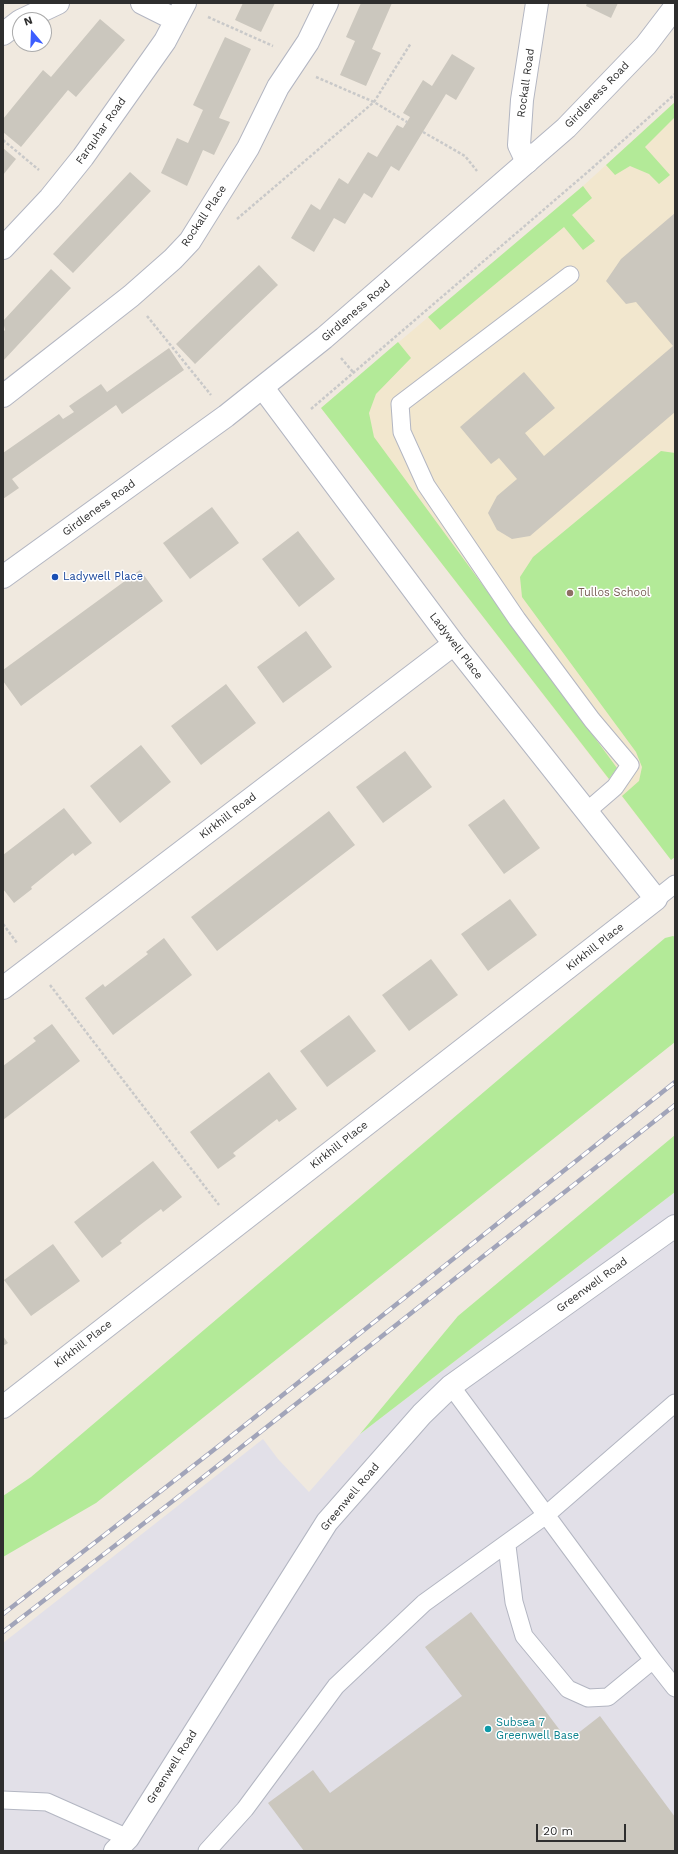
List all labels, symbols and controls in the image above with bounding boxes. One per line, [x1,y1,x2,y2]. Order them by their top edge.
north arrow [12,12,52,52]
text: N [22,14,34,29]
street label: Rockall Road [515,48,537,118]
street label: Girdleness Road [562,59,632,131]
street label: Farquhar Road [73,95,129,167]
street label: Rockall Place [179,183,229,249]
street label: Girdleness Road [319,277,393,345]
street label: Girdleness Road [60,477,138,539]
place label: Ladywell Place [63,570,143,584]
marker: Ladywell Place [50,572,60,582]
place label: Tullos School [578,586,650,600]
marker: Tullos School [565,588,575,598]
street label: Ladywell Place [427,610,485,682]
street label: Kirkhill Road [197,790,259,842]
street label: Kirkhill Place [563,920,627,974]
street label: Kirkhill Place [307,1118,371,1172]
street label: Greenwell Road [554,1255,630,1315]
street label: Kirkhill Place [51,1317,115,1371]
street label: Greenwell Road [318,1460,382,1534]
place label: Subsea 7 Greenwell Base [496,1716,579,1742]
marker: Subsea 7 Greenwell Base [483,1724,493,1734]
street label: Greenwell Road [144,1728,200,1806]
scale bar [538,1816,628,1842]
text: 20 m [543,1824,573,1838]

